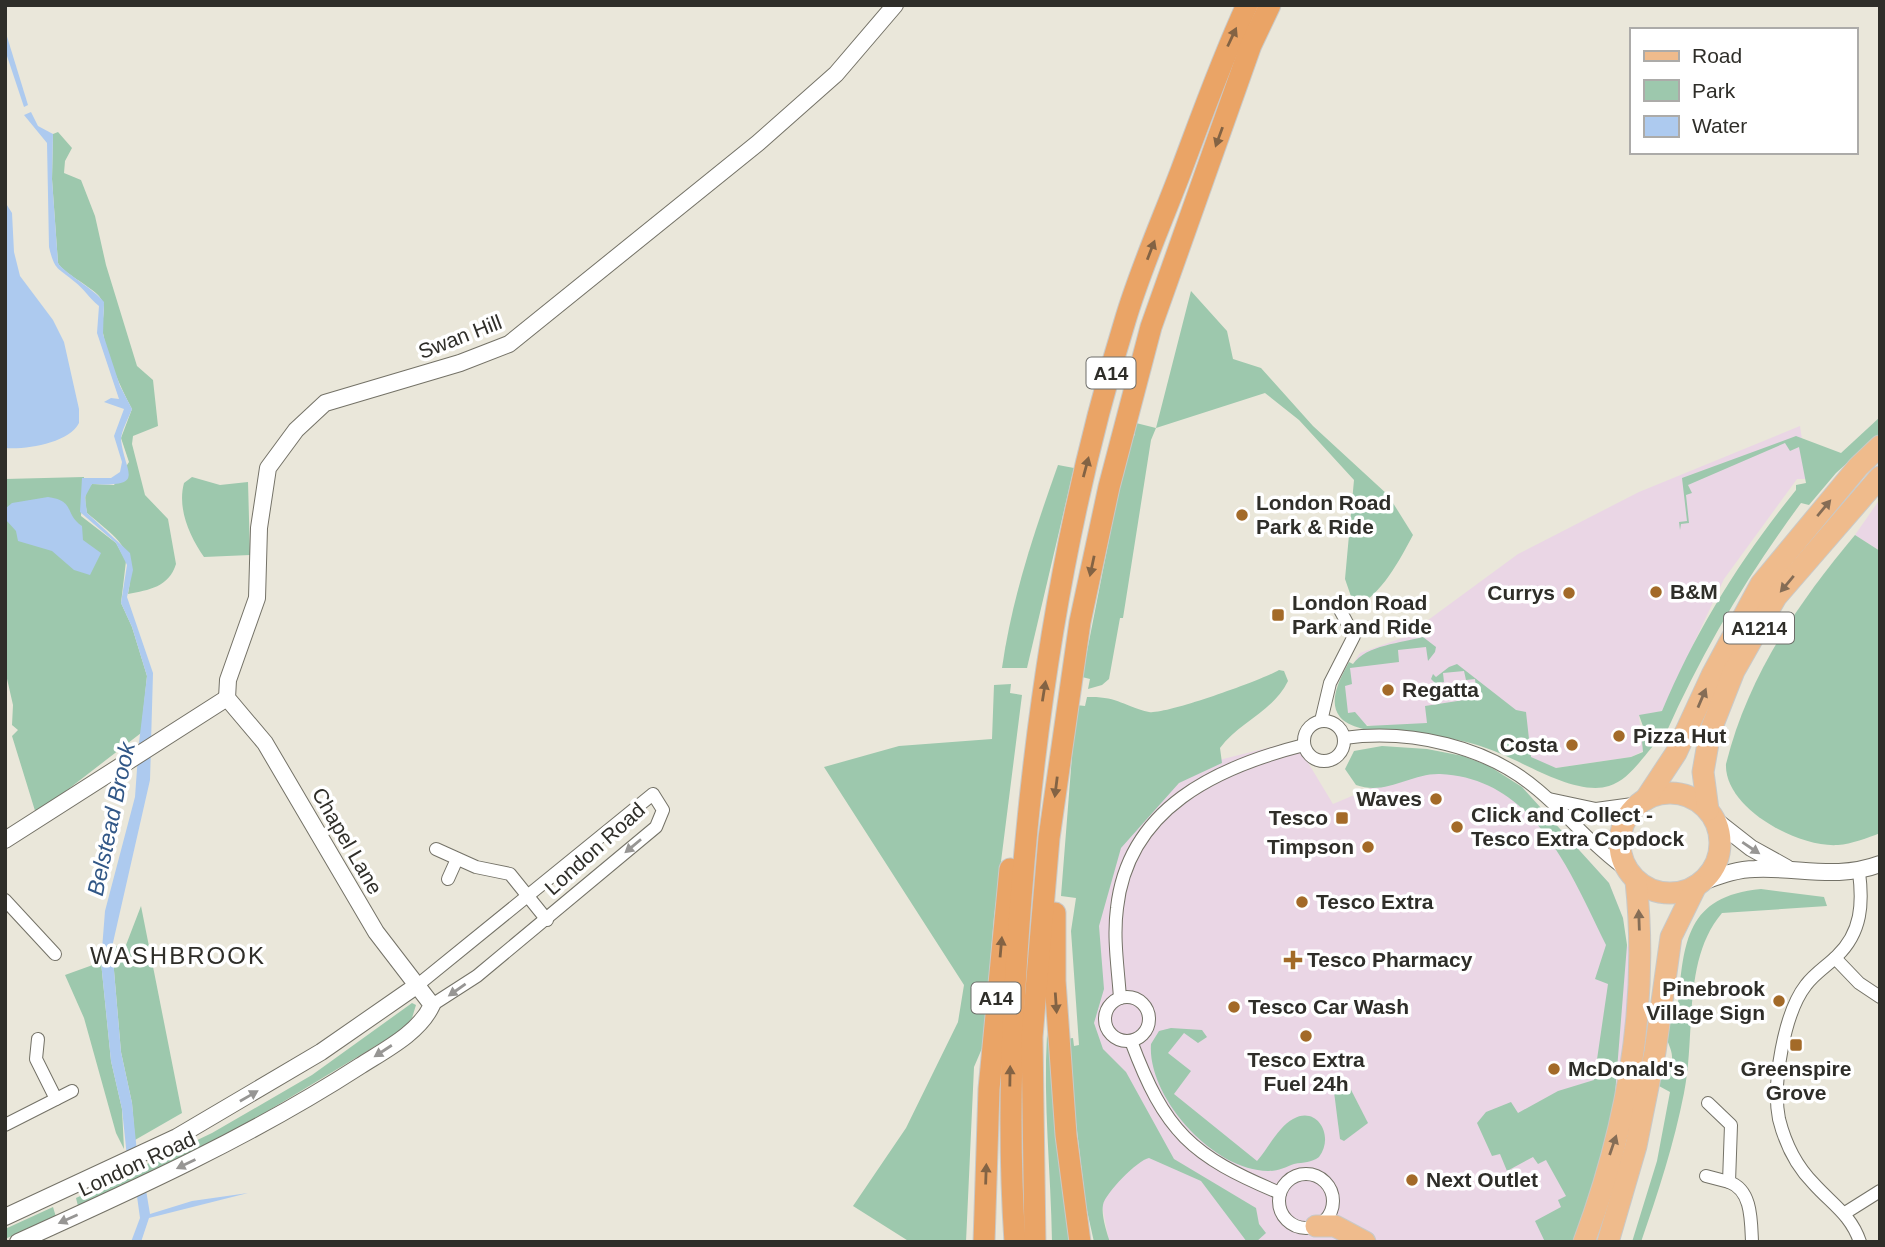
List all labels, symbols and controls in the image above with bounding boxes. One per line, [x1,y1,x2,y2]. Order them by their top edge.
one-way arrow [1226,27,1238,47]
legend [1630,28,1857,154]
text: Road [1692,44,1742,67]
text: Park [1692,79,1736,102]
text: Water [1692,114,1747,137]
one-way arrow [1213,127,1224,148]
one-way arrow [1146,239,1157,260]
street label: Swan Hill [415,310,505,363]
road number: A14 [1086,358,1136,388]
one-way arrow [1081,456,1092,478]
place label: London Road Park & Ride [1256,491,1391,538]
one-way arrow [1816,499,1832,517]
marker: London Road Park & Ride [1234,507,1250,523]
one-way arrow [1087,555,1098,577]
one-way arrow [1779,575,1795,593]
place label: B&M [1670,580,1718,603]
place label: Currys [1487,581,1555,604]
marker: B&M [1648,584,1664,600]
marker: Currys [1561,585,1577,601]
place label: London Road Park and Ride [1292,591,1432,638]
marker: London Road Park and Ride [1270,607,1286,623]
road number: A1214 [1724,612,1794,643]
place label: Regatta [1402,678,1479,701]
one-way arrow [1038,680,1049,702]
marker: Regatta [1380,682,1396,698]
one-way arrow [1697,688,1708,709]
place label: Pizza Hut [1633,724,1726,747]
marker: Pizza Hut [1611,728,1627,744]
place label: Costa [1500,733,1558,756]
marker: Costa [1564,737,1580,753]
water label: Belstead Brook [82,739,140,898]
one-way arrow [1050,777,1061,799]
street label: Chapel Lane [308,783,387,898]
place label: Waves [1356,787,1422,810]
marker: Waves [1428,791,1444,807]
street label: London Road [540,798,649,899]
place label: Click and Collect - Tesco Extra Copdock [1471,803,1684,850]
place label: Tesco [1269,806,1328,829]
marker: Tesco [1334,810,1350,826]
marker: Click and Collect - Tesco Extra Copdock [1449,819,1465,835]
place label: Timpson [1267,835,1354,858]
one-way arrow [625,838,642,853]
marker: Timpson [1360,839,1376,855]
one-way arrow [1741,841,1761,854]
place label: Tesco Extra [1316,890,1434,913]
marker: Tesco Extra [1294,894,1310,910]
one-way arrow [1634,909,1645,931]
one-way arrow [995,935,1006,957]
district label: WASHBROOK [90,942,266,969]
place label: Tesco Pharmacy [1307,948,1473,971]
marker: Tesco Pharmacy [1285,952,1301,968]
place label: Pinebrook Village Sign [1646,977,1765,1024]
road number: A14 [972,982,1020,1014]
one-way arrow [448,983,466,997]
one-way arrow [1051,992,1062,1014]
marker: Pinebrook Village Sign [1771,993,1787,1009]
place label: Tesco Car Wash [1248,995,1409,1018]
marker: Tesco Car Wash [1226,999,1242,1015]
marker: Tesco Extra Fuel 24h [1298,1028,1314,1044]
marker: Greenspire Grove [1788,1037,1804,1053]
one-way arrow [374,1044,392,1058]
place label: Tesco Extra Fuel 24h [1247,1048,1365,1095]
place label: McDonald's [1568,1057,1685,1080]
place label: Greenspire Grove [1741,1057,1851,1104]
marker: McDonald's [1546,1061,1562,1077]
one-way arrow [1004,1064,1015,1086]
one-way arrow [240,1090,259,1102]
street label: London Road [75,1126,199,1201]
one-way arrow [1608,1134,1619,1155]
one-way arrow [176,1159,196,1170]
one-way arrow [980,1162,992,1184]
place label: Next Outlet [1426,1168,1538,1191]
marker: Next Outlet [1404,1172,1420,1188]
one-way arrow [58,1213,78,1225]

